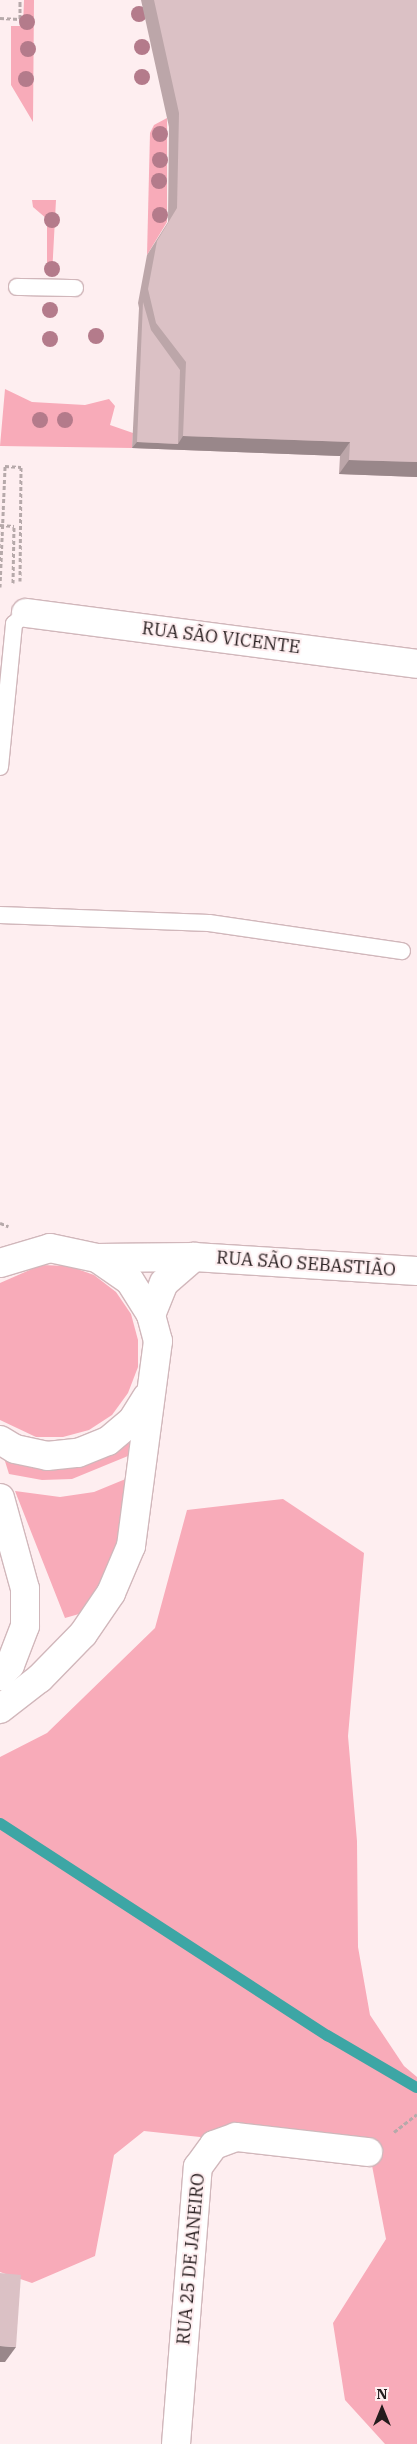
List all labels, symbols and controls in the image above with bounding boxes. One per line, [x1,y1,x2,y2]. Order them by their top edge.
street label: RUA SÃO VICENTE [141,618,301,658]
street label: RUA SÃO SEBASTIÃO [216,1247,396,1281]
street label: RUA 25 DE JANEIRO [173,2172,209,2346]
north arrow [357,2384,407,2434]
text: N [376,2385,388,2403]

